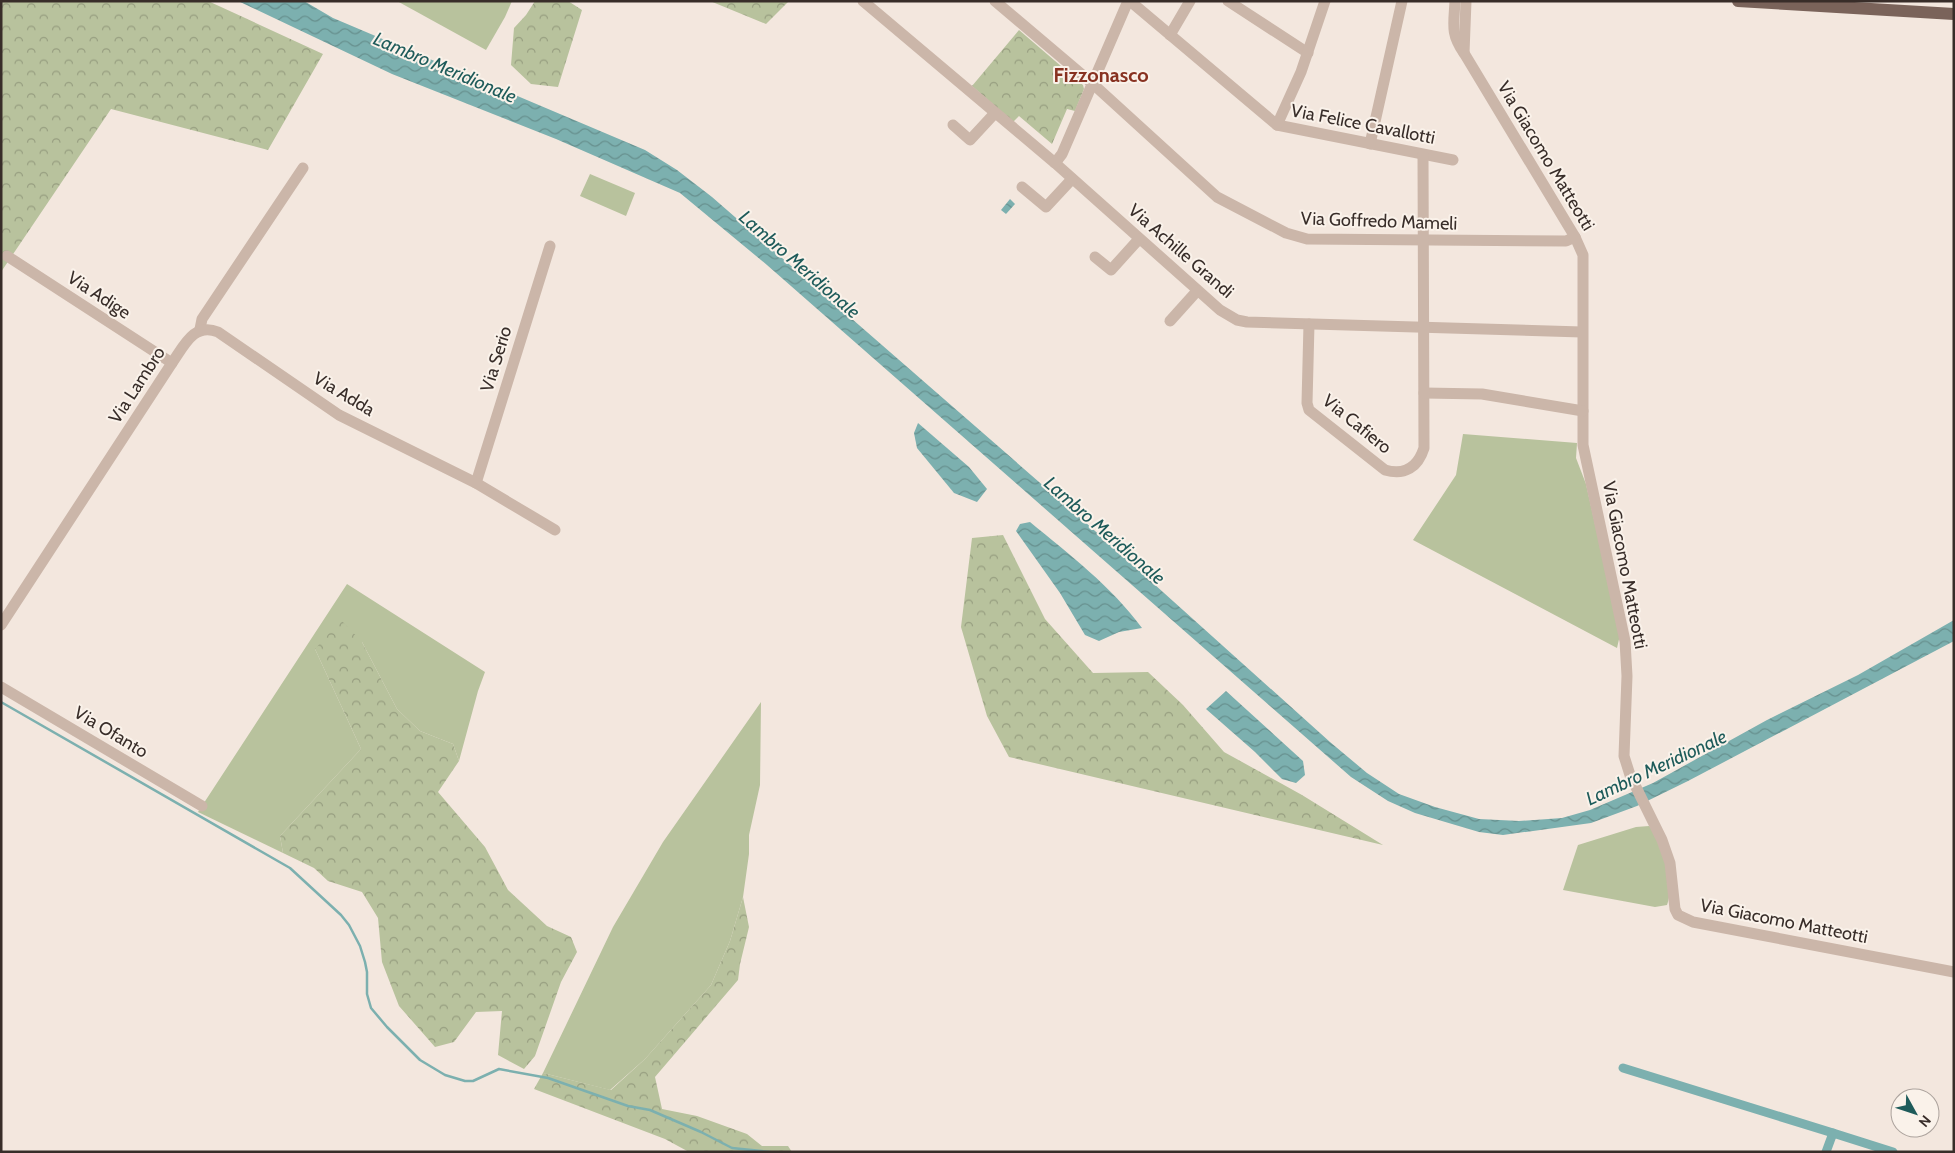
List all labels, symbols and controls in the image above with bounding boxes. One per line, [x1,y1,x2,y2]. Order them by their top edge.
water label: Lambro Meridionale [370,27,520,108]
district label: Fizzonasco [1053,63,1149,87]
street label: Via Giacomo Matteotti [1493,77,1599,235]
street label: Via Felice Cavallotti [1289,99,1437,149]
street label: Via Achille Grandi [1124,199,1238,303]
water label: Lambro Meridionale [734,206,865,323]
street label: Via Goffredo Mameli [1300,207,1458,235]
street label: Via Adige [63,266,135,324]
street label: Via Serio [476,323,516,394]
street label: Via Lambro [104,342,170,428]
street label: Via Adda [309,367,379,421]
street label: Via Cafiero [1318,390,1396,458]
water label: Lambro Meridionale [1039,472,1170,589]
street label: Via Giacomo Matteotti [1598,479,1652,651]
street label: Via Ofanto [70,701,152,763]
water label: Lambro Meridionale [1582,725,1731,810]
street label: Via Giacomo Matteotti [1698,894,1870,948]
north arrow [1890,1088,1940,1138]
text: N [1915,1112,1935,1131]

